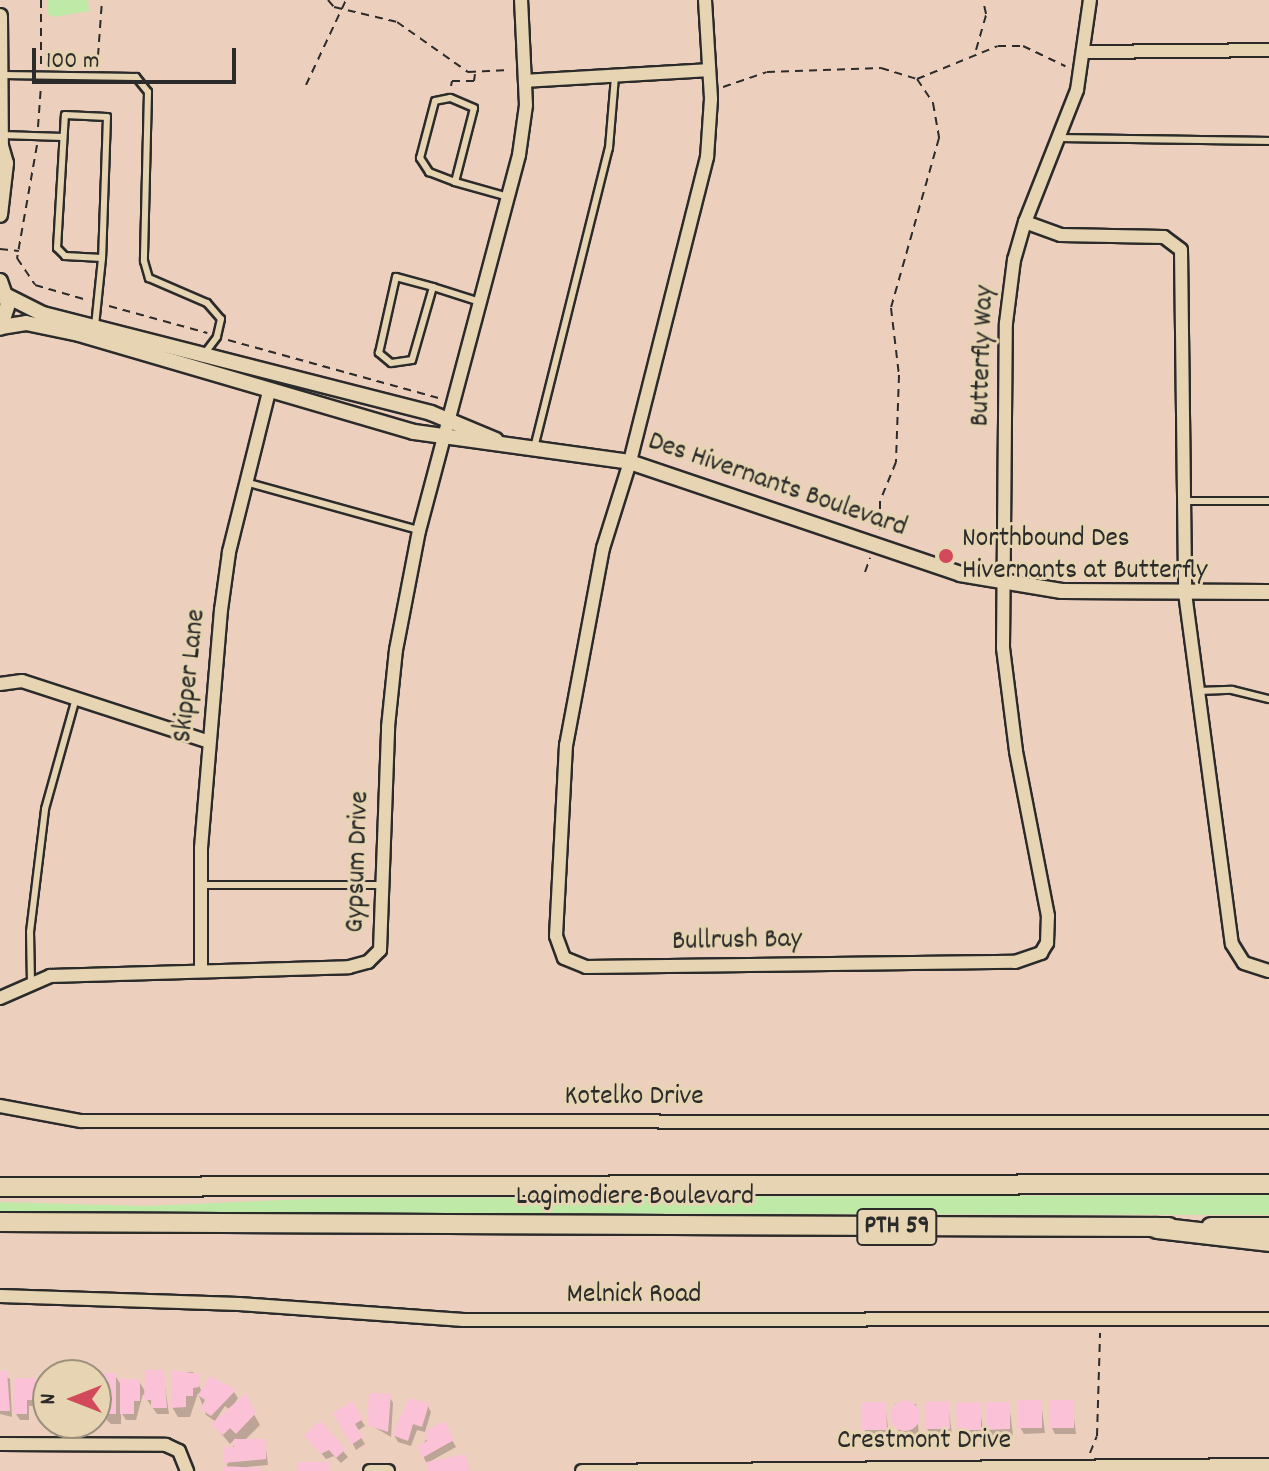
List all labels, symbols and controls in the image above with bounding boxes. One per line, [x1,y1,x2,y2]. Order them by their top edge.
scale bar [36,32,240,82]
text: 100 m [46,45,99,79]
street label: Butterfly Way [965,285,1003,427]
street label: Des Hivernants Boulevard [643,426,911,546]
place label: Northbound Des Hivernants at Butterfly [962,523,1207,589]
marker: Northbound Des Hivernants at Butterfly [937,547,955,565]
street label: Skipper Lane [167,608,215,744]
street label: Gypsum Drive [340,791,378,933]
street label: Bullrush Bay [672,924,802,960]
street label: Kotelko Drive [564,1081,704,1115]
street label: Lagimodiere Boulevard [516,1181,754,1215]
road number: PTH 59 [855,1205,939,1249]
street label: Melnick Road [567,1279,701,1313]
north arrow [32,1359,112,1439]
text: N [34,1394,65,1404]
street label: Crestmont Drive [837,1425,1011,1459]

